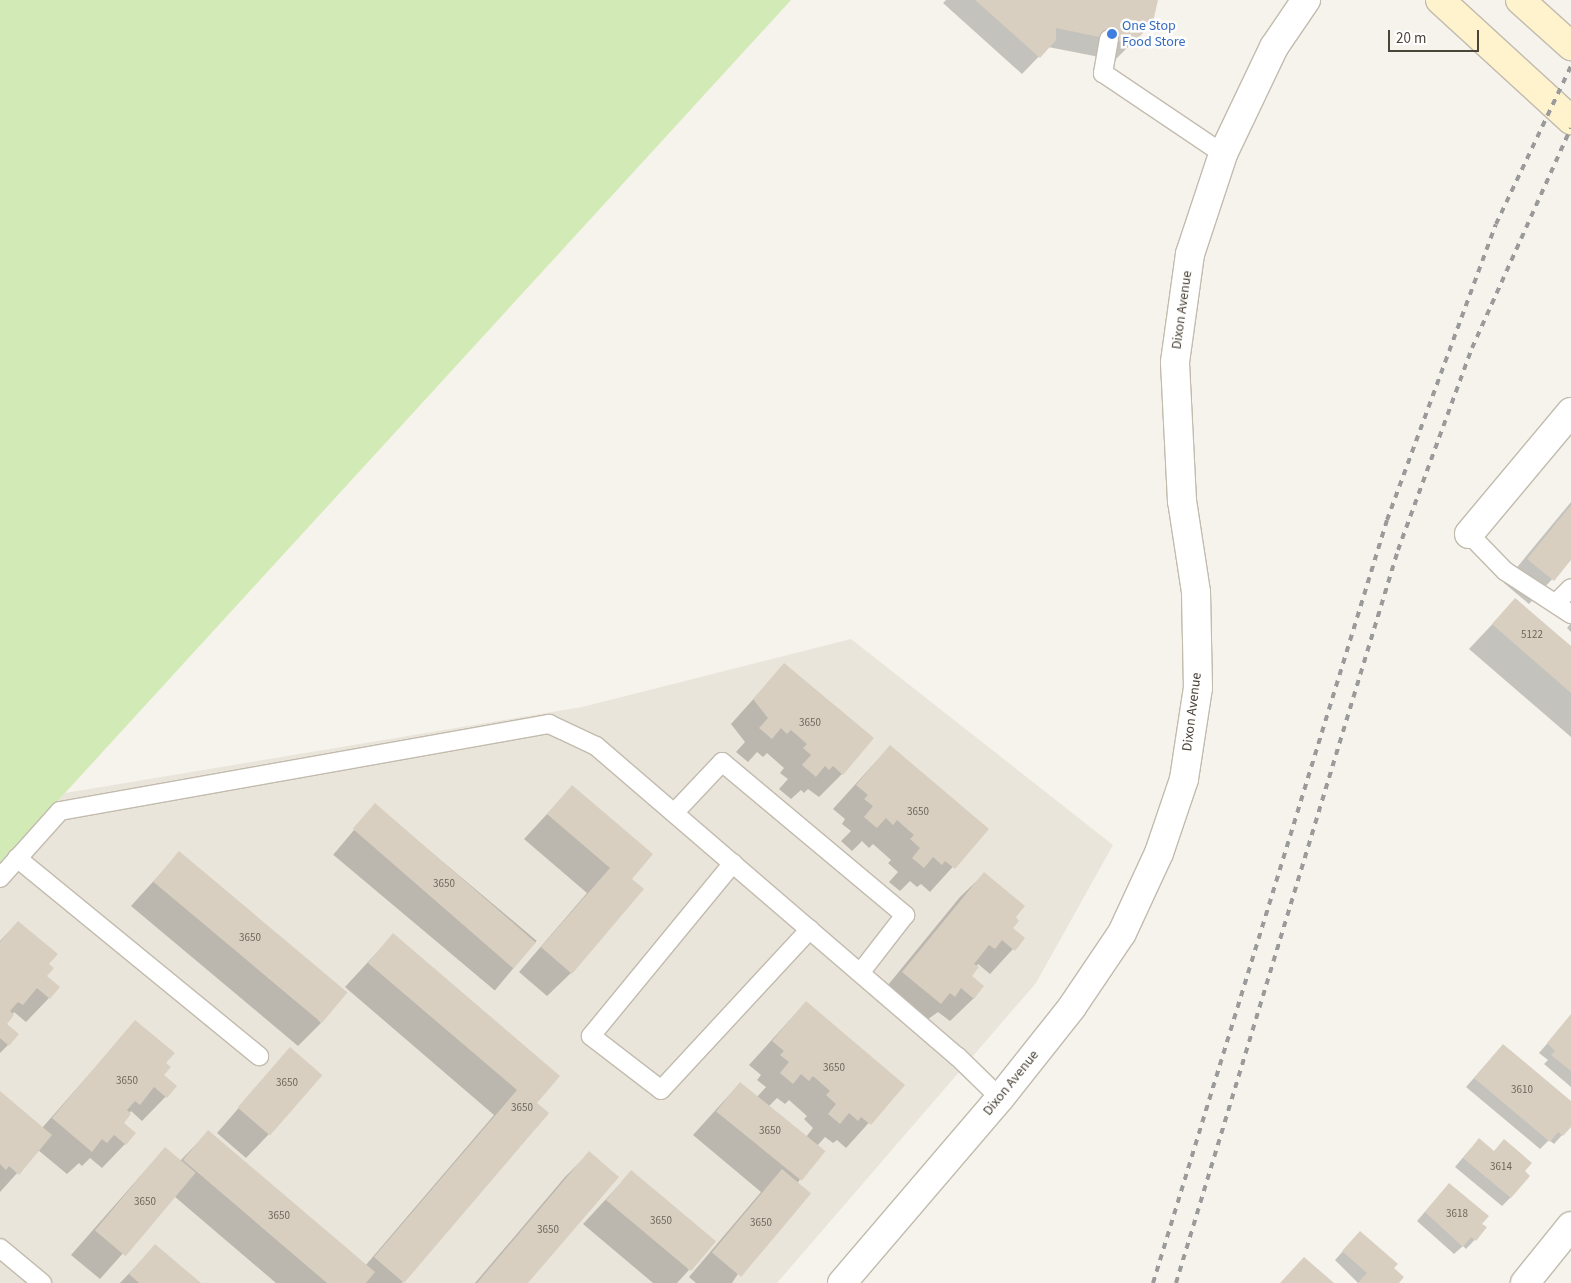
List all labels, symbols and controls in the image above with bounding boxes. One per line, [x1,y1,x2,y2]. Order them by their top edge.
place label: One Stop Food Store [1122,18,1185,50]
scale bar [1391,20,1482,52]
marker: One Stop Food Store [1106,28,1118,40]
text: 20 m [1396,28,1426,49]
street label: Dixon Avenue [1168,270,1196,350]
house number: 5122 [1521,628,1543,642]
street label: Dixon Avenue [1179,672,1205,752]
house number: 3650 [799,716,821,730]
house number: 3650 [907,805,929,819]
house number: 3650 [433,877,455,891]
house number: 3650 [239,931,261,945]
street label: Dixon Avenue [980,1047,1042,1119]
house number: 3650 [823,1061,845,1075]
house number: 3650 [116,1074,138,1088]
house number: 3650 [276,1076,298,1090]
house number: 3610 [1511,1083,1533,1097]
house number: 3650 [511,1101,533,1115]
house number: 3650 [759,1124,781,1138]
house number: 3614 [1490,1160,1512,1174]
house number: 3650 [134,1195,156,1209]
house number: 3618 [1446,1207,1468,1221]
house number: 3650 [268,1209,290,1223]
house number: 3650 [650,1214,672,1228]
house number: 3650 [750,1216,772,1230]
house number: 3650 [537,1223,559,1237]

